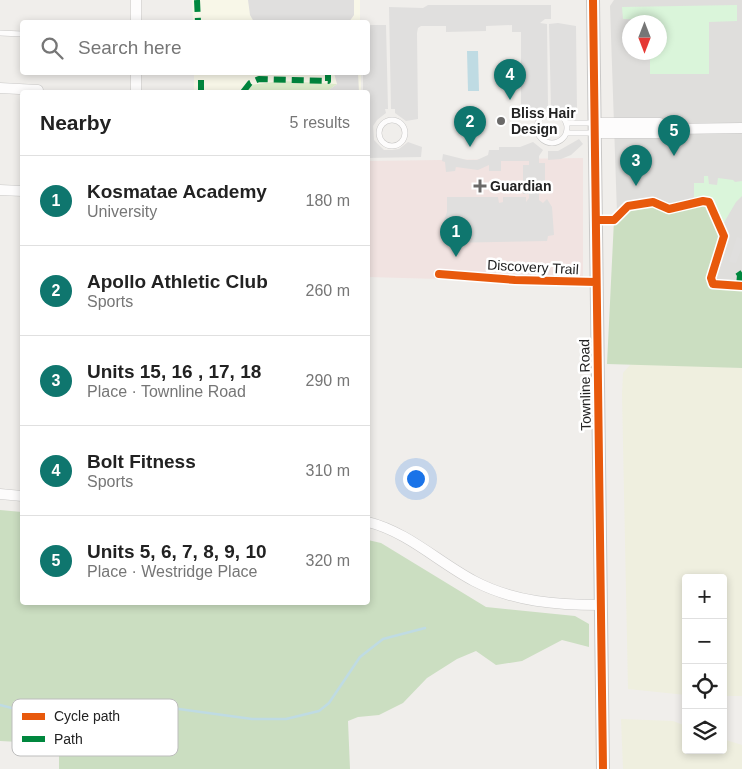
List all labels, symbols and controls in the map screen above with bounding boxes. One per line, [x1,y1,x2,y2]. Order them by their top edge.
north arrow [622,15,667,60]
search box [20,20,370,75]
icon: search [38,34,66,62]
text: Search here [78,37,182,58]
pin: 4 [494,59,526,100]
place label: Bliss Hair Design [511,105,576,137]
pin: 2 [454,106,486,147]
text: Nearby [40,111,111,134]
text: 5 results [290,114,350,131]
marker: Bliss Hair Design [495,115,507,127]
pin: 5 [658,115,690,156]
pin: 3 [620,145,652,186]
place label: Guardian [490,178,551,194]
marker: Guardian [474,180,486,192]
text: Kosmatae Academy [87,181,267,202]
text: 1 [52,192,60,209]
text: 180 m [306,192,350,209]
text: University [87,203,157,220]
pin: 1 [440,216,472,257]
street label: Discovery Trail [487,257,579,277]
text: Apollo Athletic Club [87,271,268,292]
text: 2 [52,282,60,299]
text: 260 m [306,282,350,299]
text: Sports [87,293,133,310]
street label: Townline Road [576,339,594,431]
text: Units 15, 16 , 17, 18 [87,361,261,382]
text: 3 [52,372,60,389]
text: 290 m [306,372,350,389]
text: Place · Townline Road [87,383,246,400]
text: Bolt Fitness [87,451,196,472]
text: 4 [52,462,60,479]
text: 310 m [306,462,350,479]
your location [403,466,429,492]
text: Sports [87,473,133,490]
text: Units 5, 6, 7, 8, 9, 10 [87,541,267,562]
text: 5 [52,552,60,569]
text: 320 m [306,552,350,569]
text: Place · Westridge Place [87,563,257,580]
map controls [682,574,727,754]
button: + [682,574,727,619]
button: − [682,619,727,664]
button: locate [682,664,727,709]
legend [12,699,178,756]
text: Cycle path [54,708,120,724]
button: layers [682,709,727,754]
text: Path [54,731,83,747]

